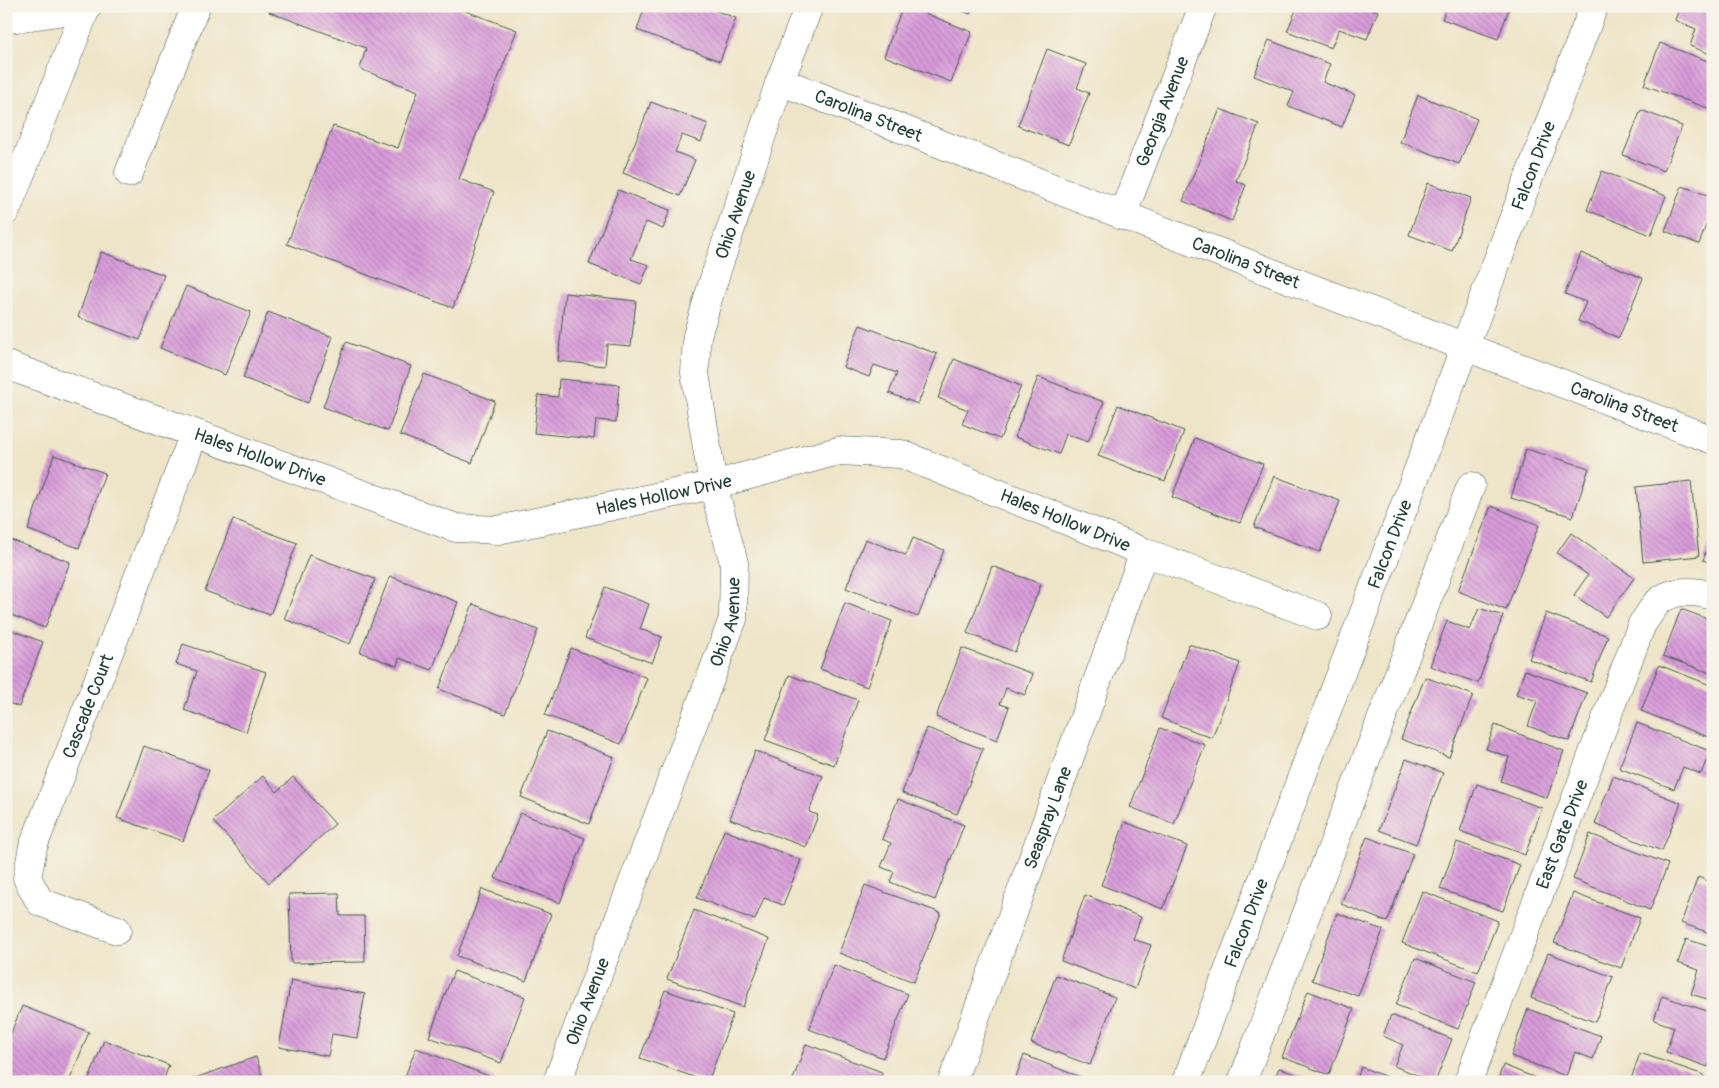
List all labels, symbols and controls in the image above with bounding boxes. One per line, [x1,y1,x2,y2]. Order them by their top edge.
street label: Georgia Avenue [1131,53,1195,170]
street label: Carolina Street [811,85,926,148]
street label: Falcon Drive [1507,118,1561,214]
street label: Ohio Avenue [710,167,761,262]
street label: Carolina Street [1188,232,1304,295]
street label: Carolina Street [1567,377,1682,438]
street label: Hales Hollow Drive [191,423,329,492]
street label: Hales Hollow Drive [594,469,735,521]
street label: Hales Hollow Drive [996,484,1134,557]
street label: Falcon Drive [1363,497,1418,592]
street label: Ohio Avenue [705,577,746,670]
street label: Cascade Court [58,650,119,762]
street label: Seaspray Lane [1019,763,1077,873]
street label: East Gate Drive [1531,776,1594,892]
street label: Falcon Drive [1219,875,1274,971]
street label: Ohio Avenue [561,954,615,1049]

